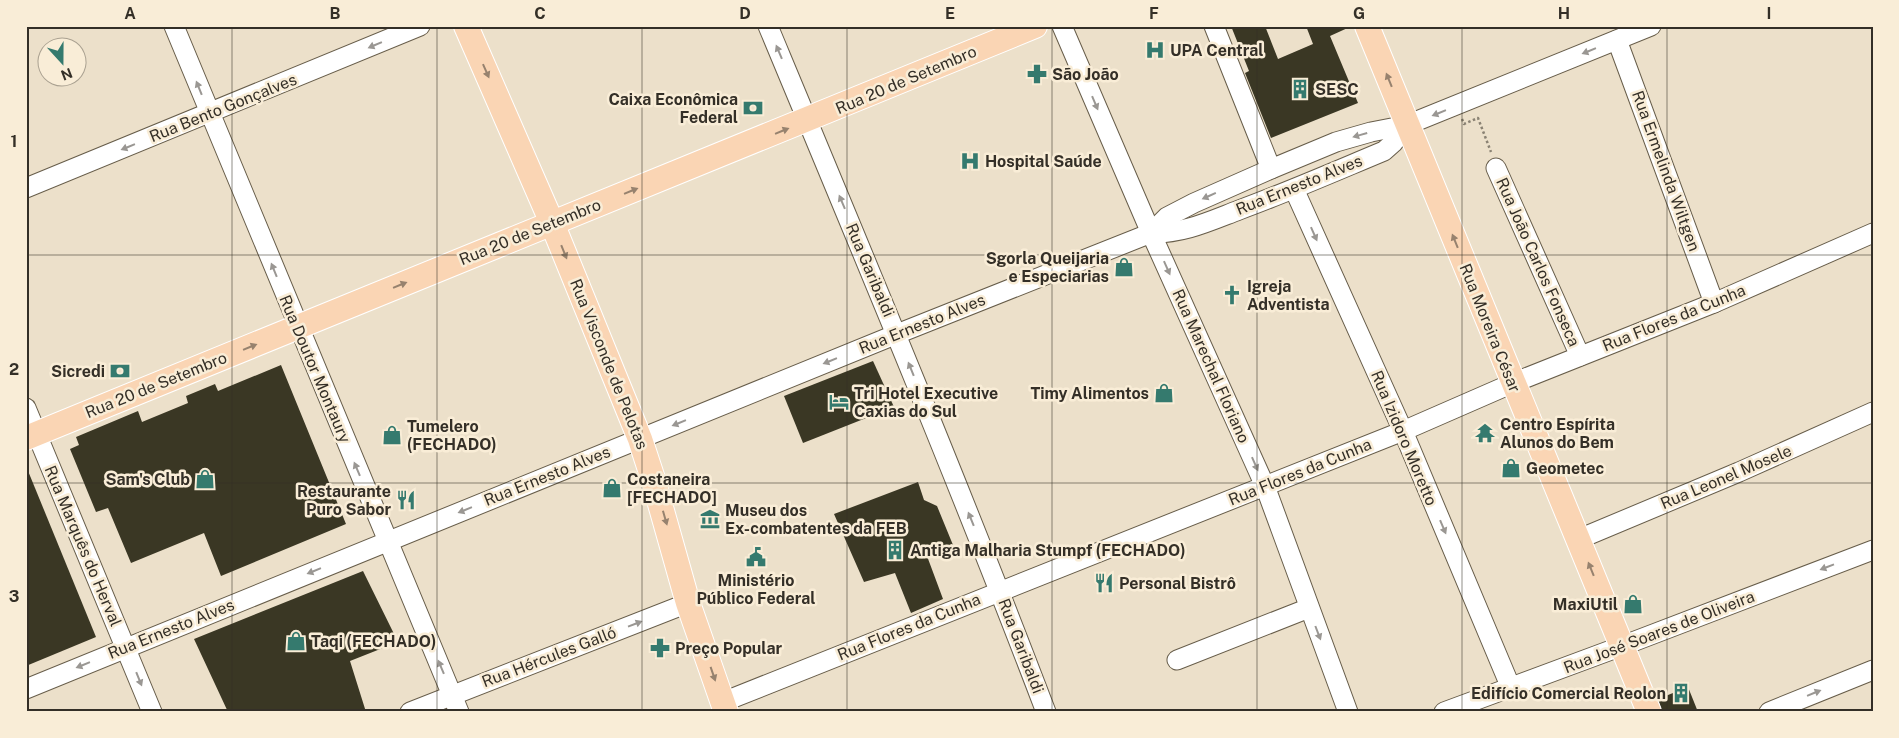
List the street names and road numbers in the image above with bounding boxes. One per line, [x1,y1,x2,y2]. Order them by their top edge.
street label: Rua 20 de Setembro [833,42,979,118]
street label: Rua Bento Gonçalves [147,70,299,146]
street label: Rua Ermelinda Wiltgen [1628,88,1704,254]
street label: Rua Ernesto Alves [1233,151,1365,219]
street label: Rua João Carlos Fonseca [1492,175,1584,349]
street label: Rua 20 de Setembro [456,195,604,269]
street label: Rua Garibaldi [842,220,898,320]
street label: Rua Moreira César [1456,261,1524,395]
street label: Rua Visconde de Pelotas [566,276,652,452]
street label: Rua Flores da Cunha [1600,281,1748,355]
street label: Rua Marechal Floriano [1168,286,1254,446]
street label: Rua Ernesto Alves [856,290,988,358]
street label: Rua Doutor Montaury [275,292,355,446]
street label: Rua 20 de Setembro [82,348,230,422]
street label: Rua Izidoro Moretto [1367,368,1441,508]
street label: Rua Flores da Cunha [1226,435,1374,509]
street label: Rua Leonel Mosele [1658,441,1794,513]
street label: Rua Ernesto Alves [481,442,613,510]
street label: Rua Marquês do Herval [40,463,126,629]
street label: Rua José Soares de Oliveira [1561,587,1757,677]
street label: Rua Flores da Cunha [835,590,983,664]
street label: Rua Ernesto Alves [105,595,237,663]
street label: Rua Garibaldi [994,596,1048,696]
street label: Rua Hércules Galló [479,623,619,691]

